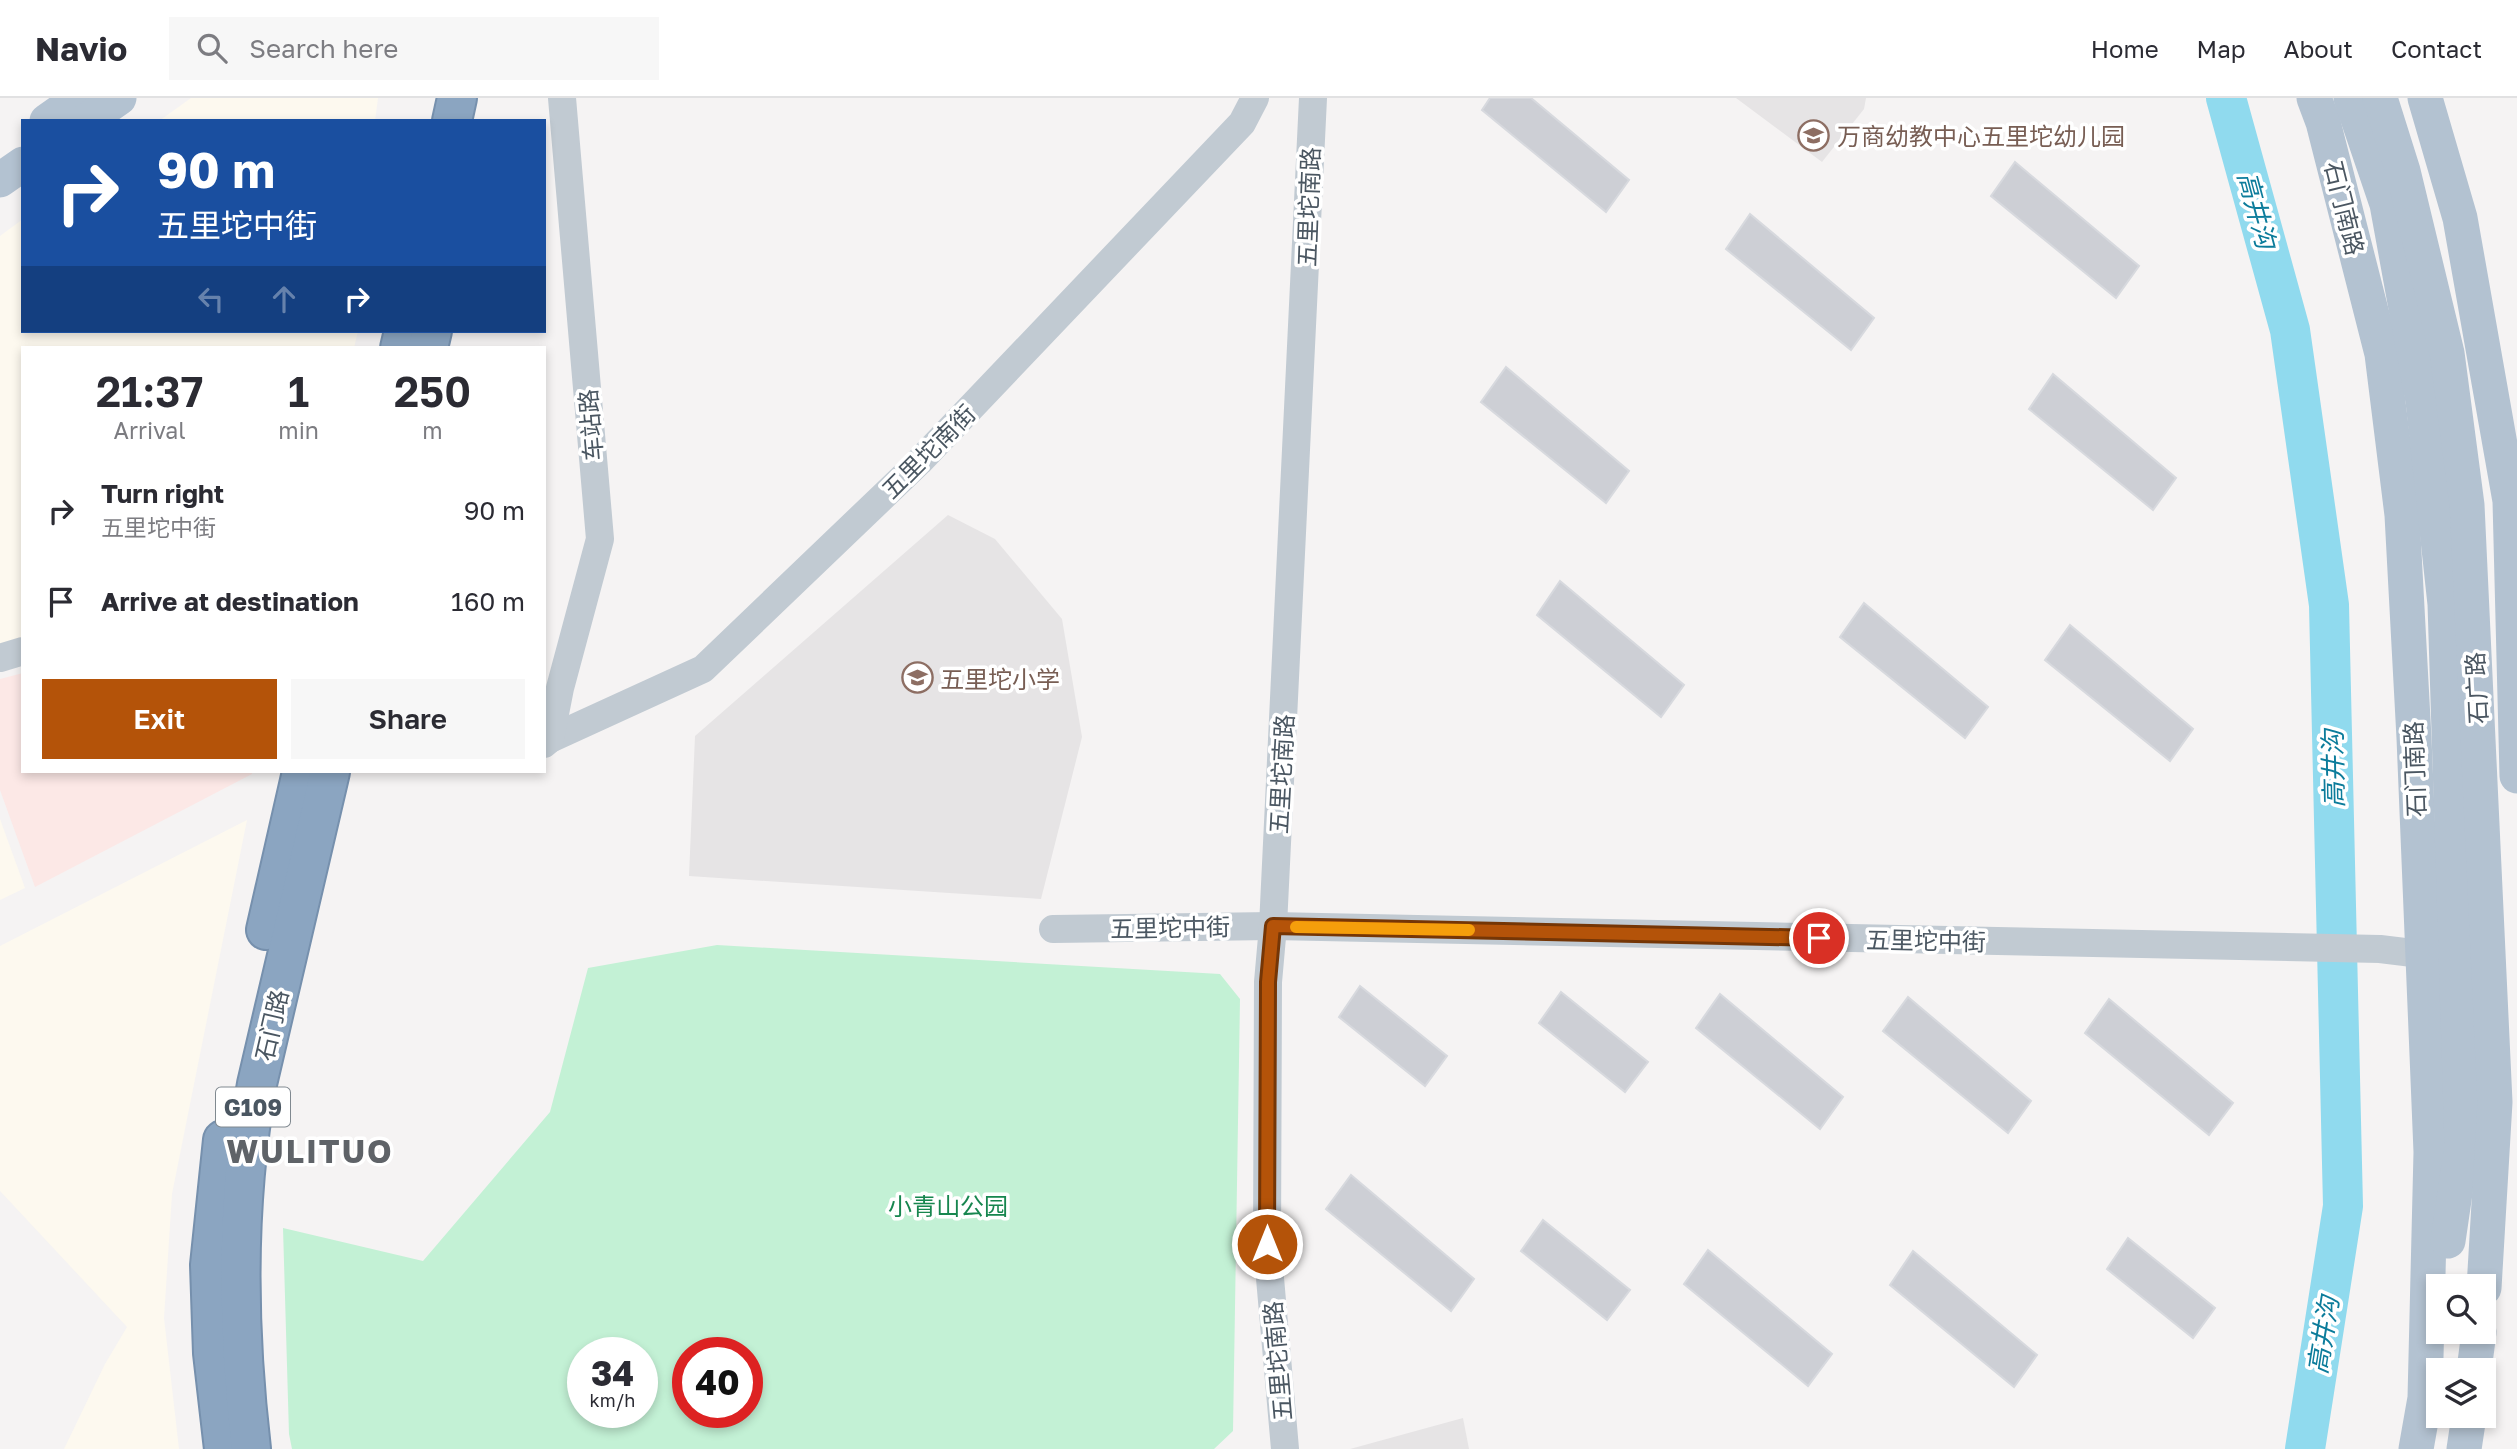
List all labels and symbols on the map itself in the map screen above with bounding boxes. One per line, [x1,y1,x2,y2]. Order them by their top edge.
school or university icon: 万商幼教中心五里坨幼儿园 [1797,118,1831,152]
place label: 万商幼教中心五里坨幼儿园 [1837,121,2125,150]
street label: 五里坨南路 [1291,147,1325,267]
street label: 石门南路 [2319,158,2371,258]
water label: 高井沟 [2232,168,2283,255]
street label: 车站路 [572,388,608,462]
street label: 五里坨南街 [875,398,981,504]
street label: 石广路 [2460,651,2492,725]
school or university icon: 五里坨小学 [900,661,934,695]
place label: 五里坨小学 [940,664,1060,693]
street label: 五里坨南路 [1263,713,1299,835]
street label: 石门南路 [2398,721,2430,817]
water label: 高井沟 [2317,727,2349,808]
pin [1789,908,1849,968]
street label: 五里坨中街 [1110,911,1230,943]
street label: 五里坨中街 [1866,924,1986,956]
street label: 石门路 [249,987,293,1063]
road number: G109 [216,1088,290,1126]
district label: WULITUO [226,1132,394,1170]
park label: 小青山公园 [888,1191,1008,1220]
position arrow [1230,1207,1304,1281]
water label: 高井沟 [2302,1291,2345,1376]
street label: 五里坨南路 [1257,1300,1297,1422]
speed limit sign: 40 [672,1337,763,1428]

